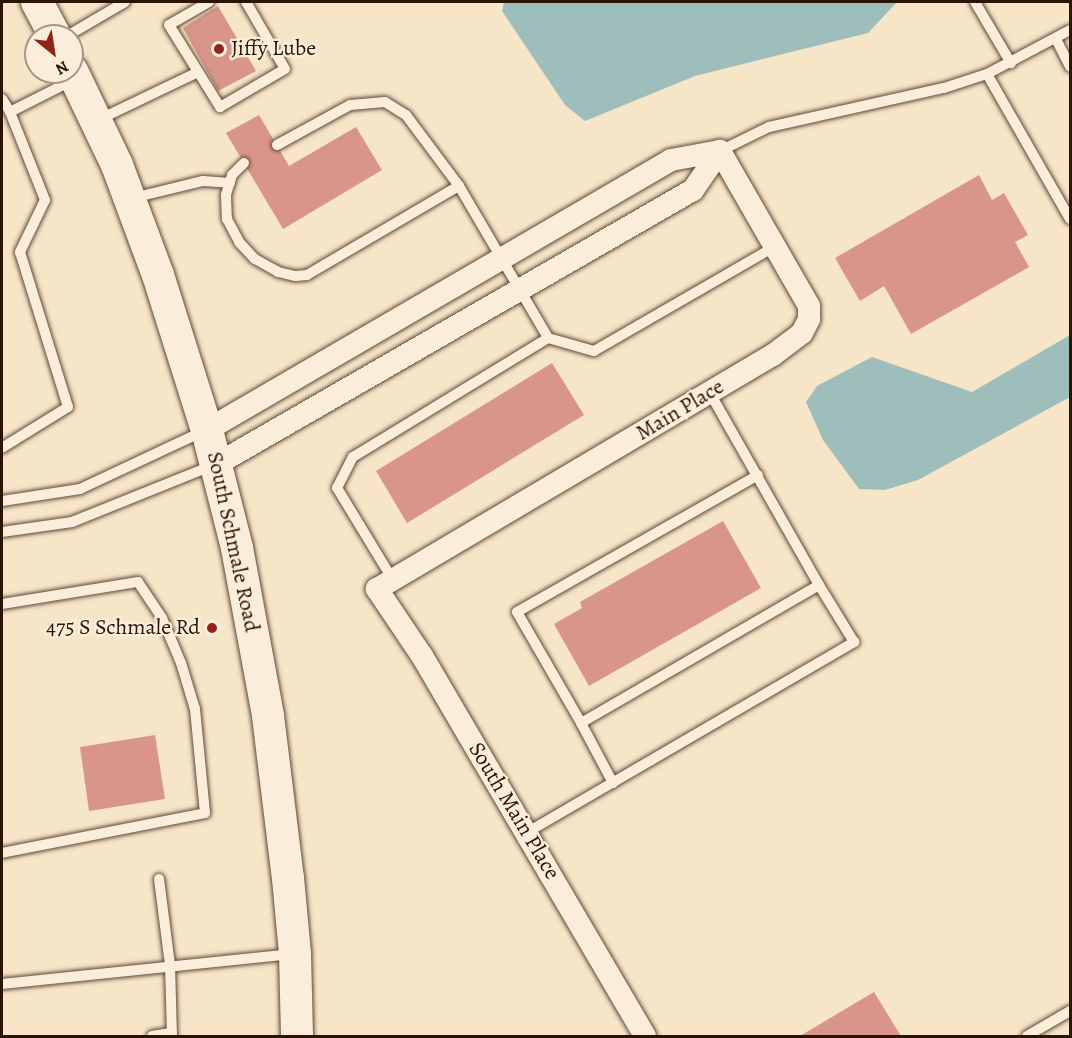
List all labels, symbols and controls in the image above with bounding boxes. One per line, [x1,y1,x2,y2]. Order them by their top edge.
north arrow [24,24,84,84]
place label: Jiffy Lube [231,36,316,62]
marker: Jiffy Lube [212,42,226,56]
text: N [51,55,73,80]
street label: Main Place [631,373,729,447]
street label: South Schmale Road [201,449,265,635]
place label: 475 S Schmale Rd [46,615,200,641]
marker: 475 S Schmale Rd [205,621,219,635]
street label: South Main Place [463,738,565,884]

